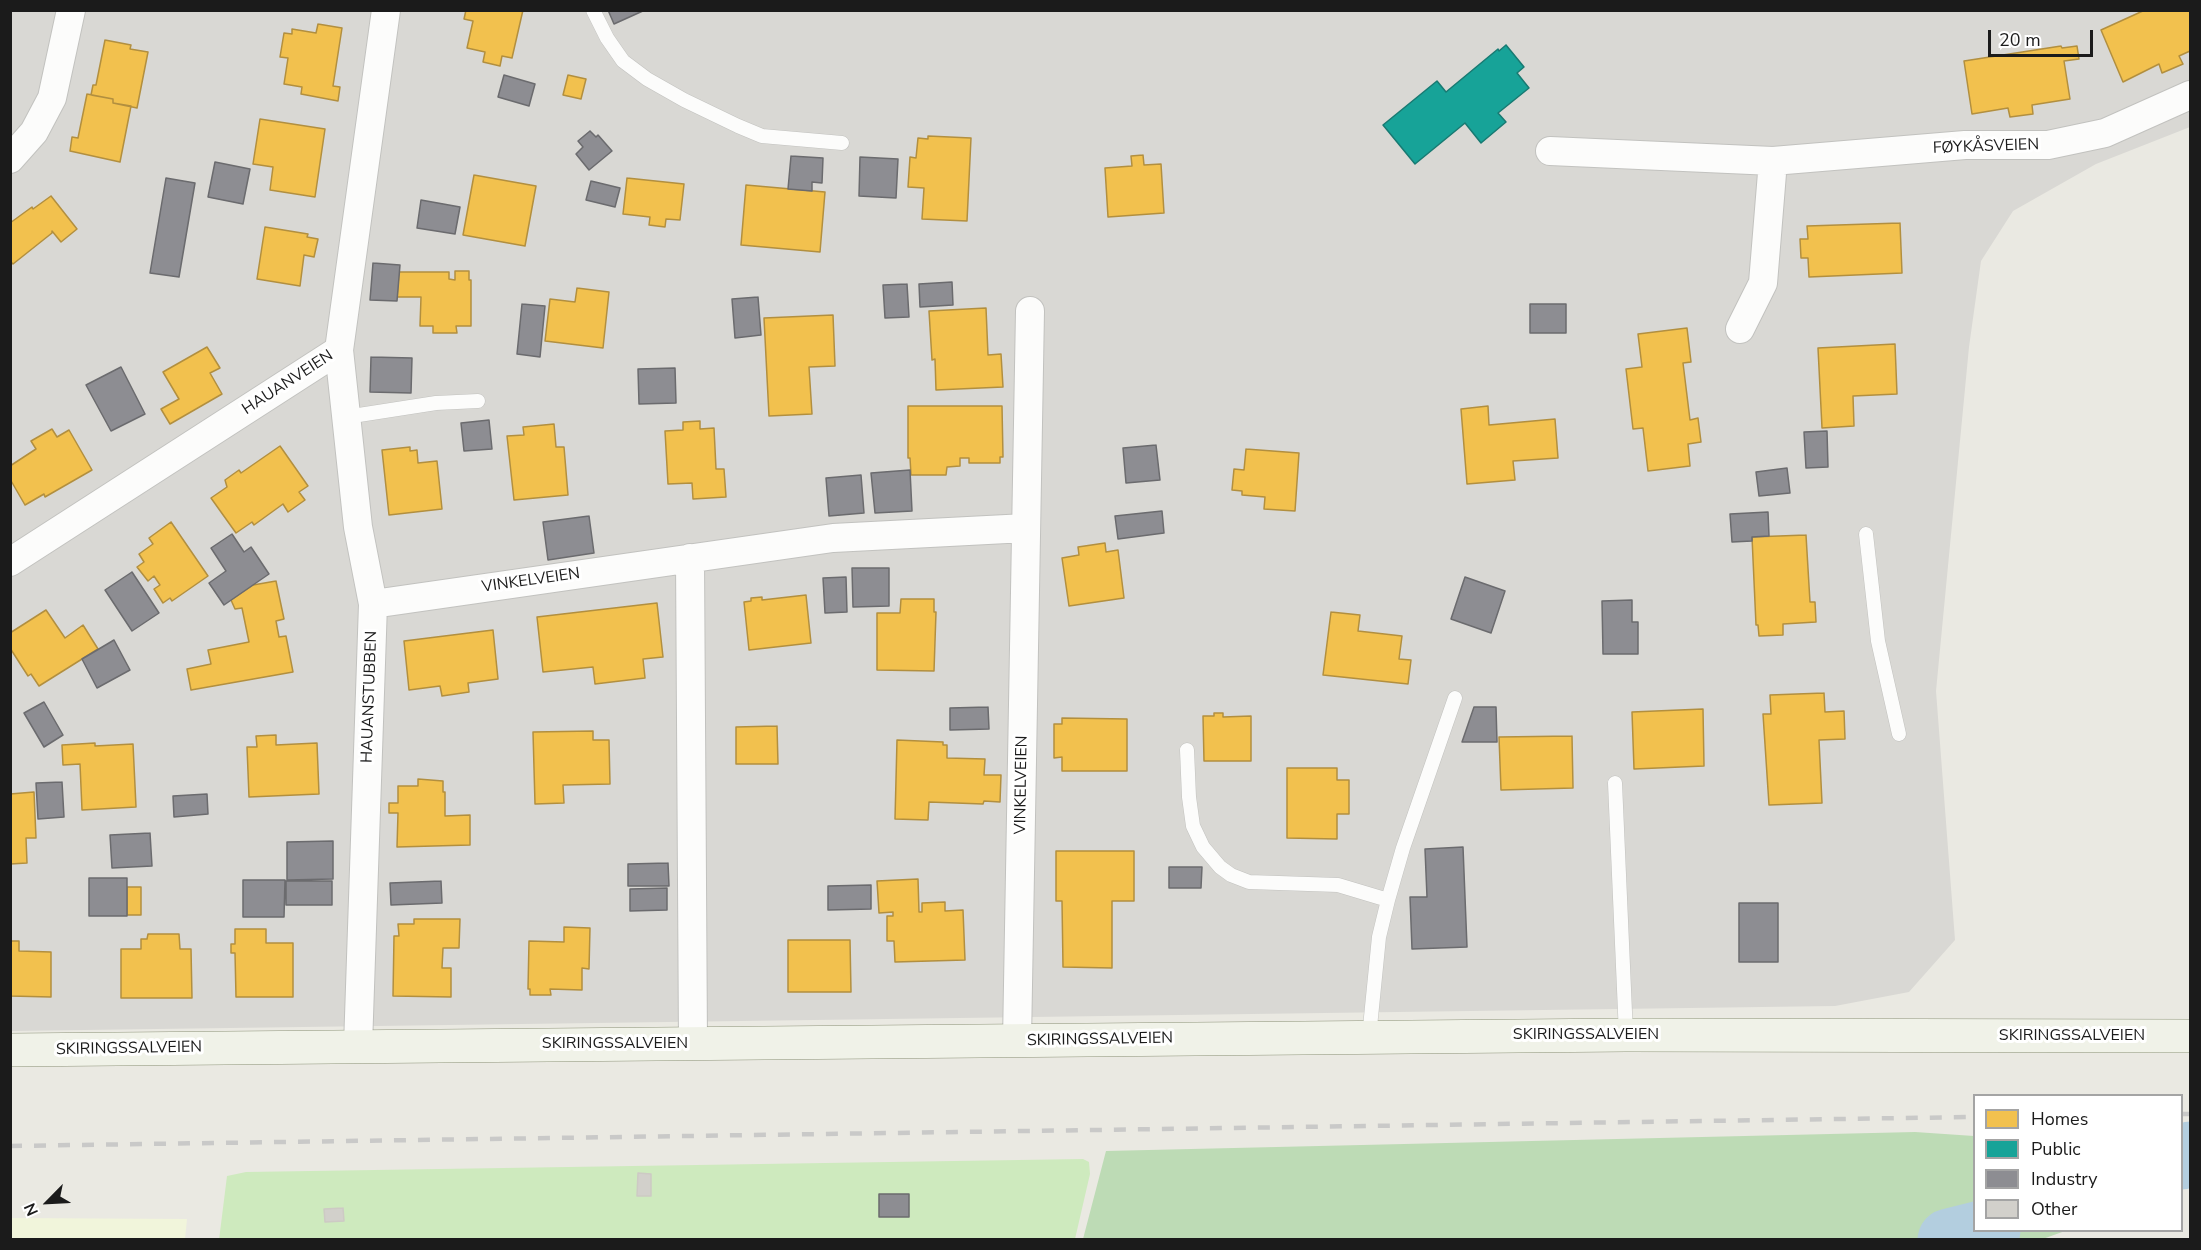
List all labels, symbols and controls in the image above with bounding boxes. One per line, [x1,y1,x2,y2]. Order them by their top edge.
scale bar [1991,18,2096,56]
text: 20 m [1999,28,2041,52]
street label: FØYKÅSVEIEN [1933,136,2039,158]
street label: HAUANVEIEN [239,347,337,419]
street label: VINKELVEIEN [481,565,581,597]
street label: HAUANSTUBBEN [358,630,382,764]
street label: VINKELVEIEN [1012,735,1032,835]
street label: SKIRINGSSALVEIEN [1513,1025,1659,1045]
street label: SKIRINGSSALVEIEN [1999,1026,2145,1046]
street label: SKIRINGSSALVEIEN [1027,1029,1173,1051]
street label: SKIRINGSSALVEIEN [542,1034,688,1054]
street label: SKIRINGSSALVEIEN [56,1038,202,1060]
legend [1973,1094,2183,1232]
text: Homes [2031,1107,2088,1131]
text: Public [2031,1137,2081,1161]
text: Industry [2031,1167,2098,1191]
north arrow [18,1172,78,1232]
text: Other [2031,1197,2077,1221]
text: N [19,1199,44,1219]

